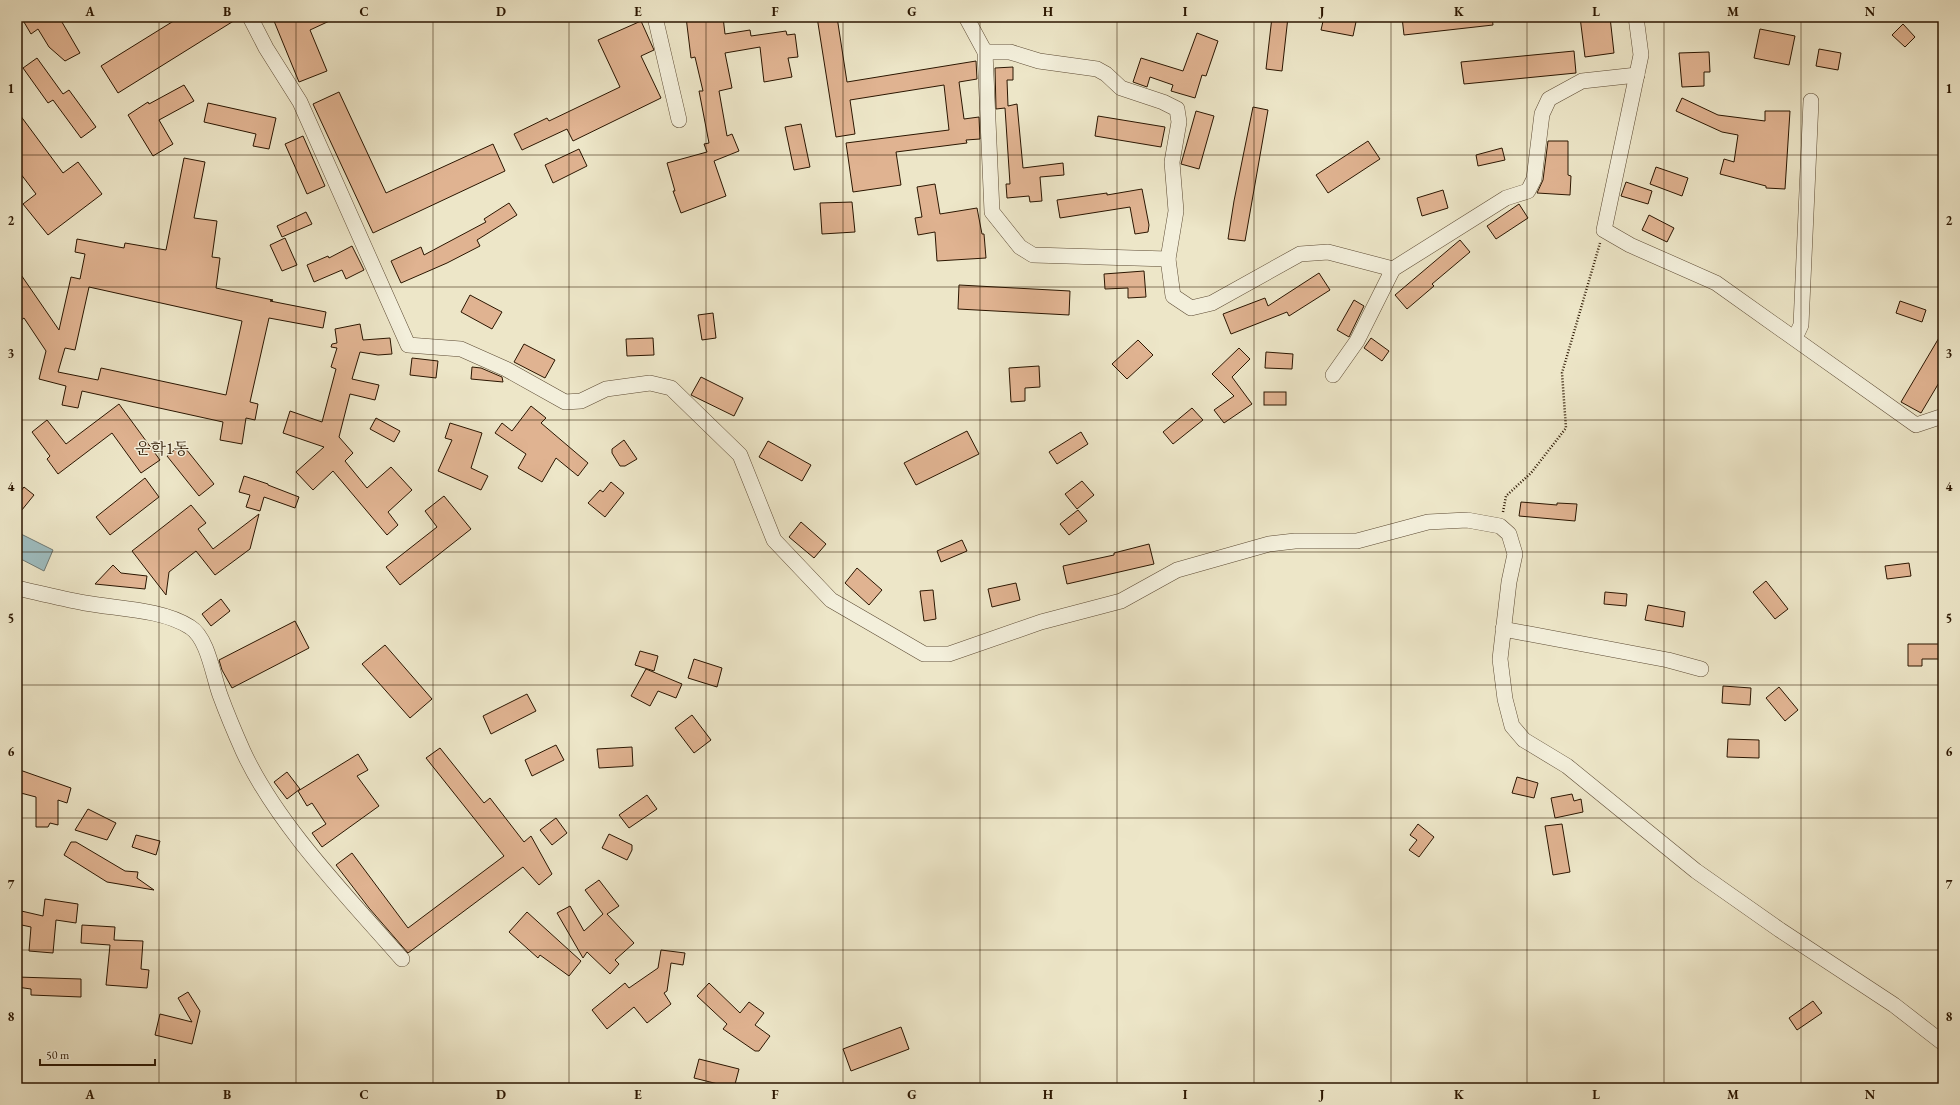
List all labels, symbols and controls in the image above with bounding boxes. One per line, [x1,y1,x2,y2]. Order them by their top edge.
text: A [84,3,95,20]
text: B [223,3,231,20]
text: C [359,3,369,20]
text: D [496,3,506,20]
text: E [634,3,642,20]
text: F [771,3,779,20]
text: G [907,3,917,20]
text: H [1043,3,1054,20]
text: I [1183,3,1188,20]
text: J [1318,3,1325,20]
text: K [1454,3,1465,20]
text: L [1592,3,1600,20]
text: M [1727,3,1739,20]
text: N [1865,3,1876,20]
text: 1 [8,80,15,97]
text: 1 [1946,80,1953,97]
text: 2 [8,212,15,229]
text: 2 [1946,212,1953,229]
text: 3 [8,345,15,362]
text: 3 [1946,345,1953,362]
district label: 운학1동 [135,438,190,459]
text: 4 [8,478,15,495]
text: 4 [1946,478,1953,495]
text: 5 [8,610,14,627]
text: 5 [1946,610,1952,627]
text: 6 [8,743,15,760]
text: 6 [1946,743,1953,760]
text: 7 [8,876,15,893]
text: 7 [1946,876,1953,893]
text: 8 [8,1008,15,1025]
text: 8 [1946,1008,1953,1025]
scale bar [40,1041,155,1067]
text: 50 m [46,1047,70,1063]
text: A [84,1086,95,1103]
text: B [223,1086,231,1103]
text: C [359,1086,369,1103]
text: D [496,1086,506,1103]
text: E [634,1086,642,1103]
text: F [771,1086,779,1103]
text: G [907,1086,917,1103]
text: H [1043,1086,1054,1103]
text: I [1183,1086,1188,1103]
text: J [1318,1086,1325,1103]
text: K [1454,1086,1465,1103]
text: L [1592,1086,1600,1103]
text: M [1727,1086,1739,1103]
text: N [1865,1086,1876,1103]

